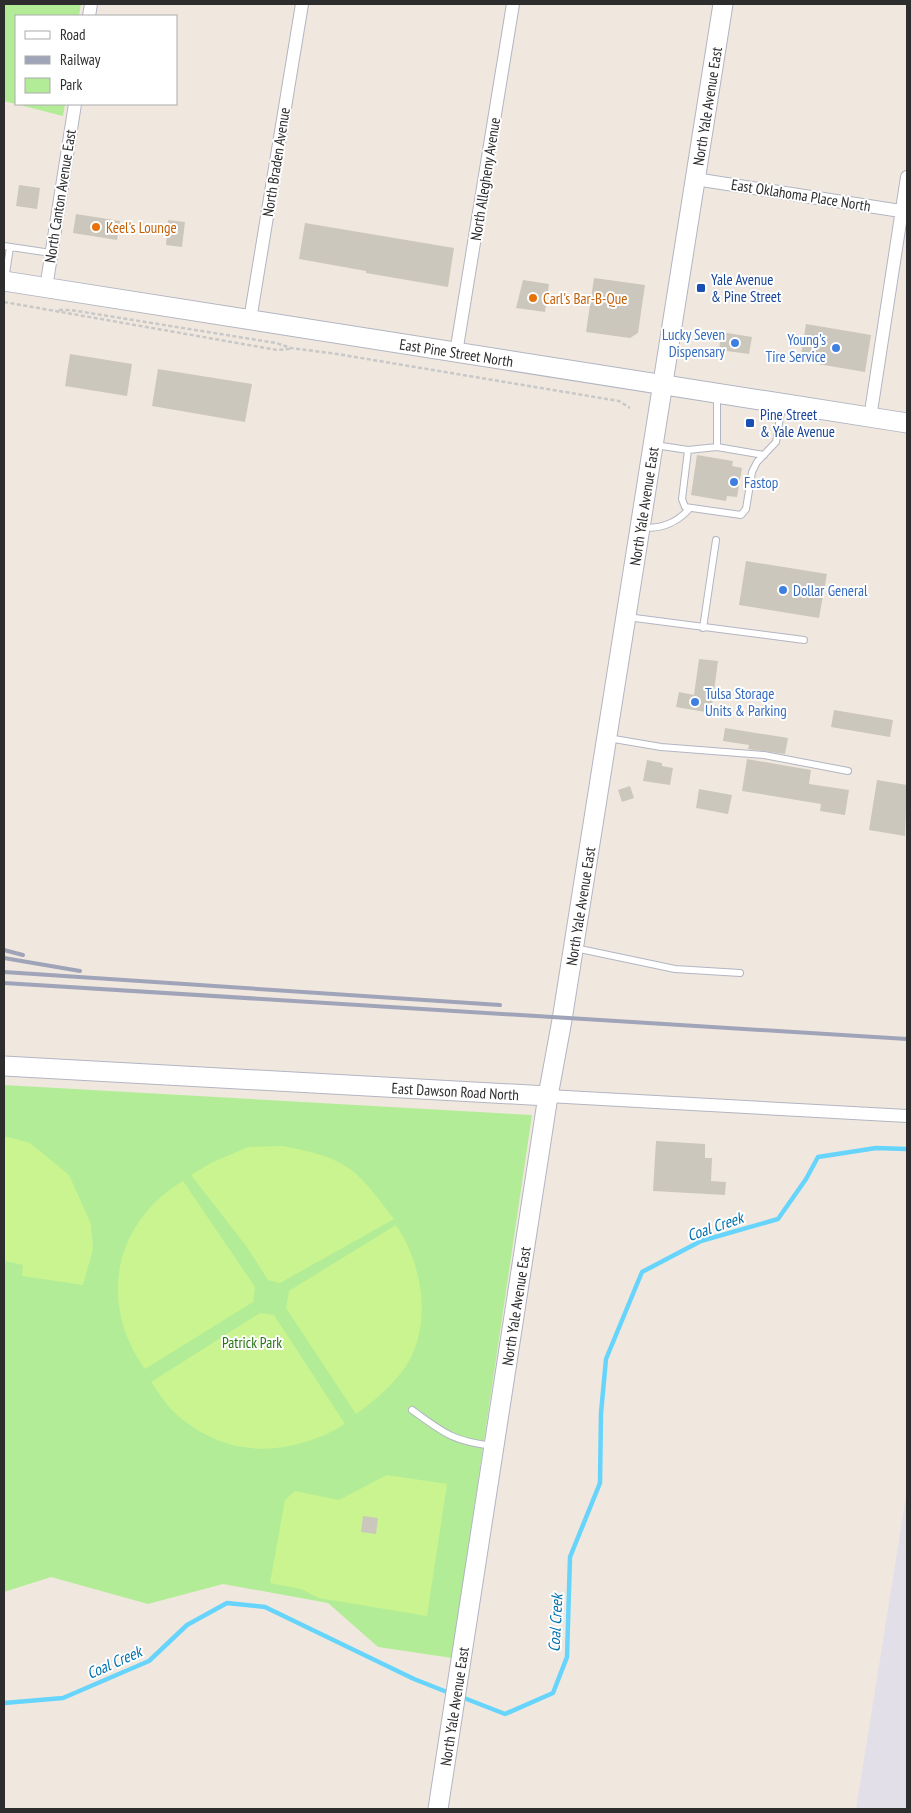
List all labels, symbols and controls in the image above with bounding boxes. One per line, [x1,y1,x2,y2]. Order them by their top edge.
legend [15,15,178,105]
text: Road [60,25,86,44]
street label: North Yale Avenue East [688,45,726,167]
text: Railway [60,50,101,69]
text: Park [60,75,82,94]
street label: North Braden Avenue [258,106,294,218]
street label: North Allegheny Avenue [466,116,504,242]
street label: North Canton Avenue East [40,128,80,264]
street label: East Oklahoma Place North [730,175,872,215]
place label: Keel's Lounge [106,218,177,237]
marker: Keel's Lounge [90,221,102,233]
place label: Yale Avenue & Pine Street [711,270,781,306]
marker: Yale Avenue & Pine Street [695,282,707,294]
place label: Carl's Bar-B-Que [543,289,627,308]
marker: Carl's Bar-B-Que [527,292,539,304]
place label: Lucky Seven Dispensary [662,325,725,361]
place label: Young's Tire Service [765,330,826,366]
street label: East Pine Street North [398,334,515,370]
marker: Lucky Seven Dispensary [729,337,741,349]
marker: Young's Tire Service [830,342,842,354]
place label: Pine Street & Yale Avenue [760,405,835,441]
marker: Pine Street & Yale Avenue [744,417,756,429]
street label: North Yale Avenue East [625,445,662,567]
place label: Fastop [744,473,778,492]
marker: Fastop [728,476,740,488]
place label: Dollar General [793,581,868,600]
marker: Dollar General [777,584,789,596]
place label: Tulsa Storage Units & Parking [705,684,787,720]
marker: Tulsa Storage Units & Parking [689,696,701,708]
street label: North Yale Avenue East [561,845,599,967]
street label: East Dawson Road North [391,1078,520,1104]
water label: Coal Creek [684,1207,747,1245]
street label: North Yale Avenue East [497,1245,534,1367]
park label: Patrick Park [222,1333,282,1352]
water label: Coal Creek [543,1592,567,1653]
water label: Coal Creek [83,1640,146,1683]
street label: North Yale Avenue East [435,1645,472,1767]

